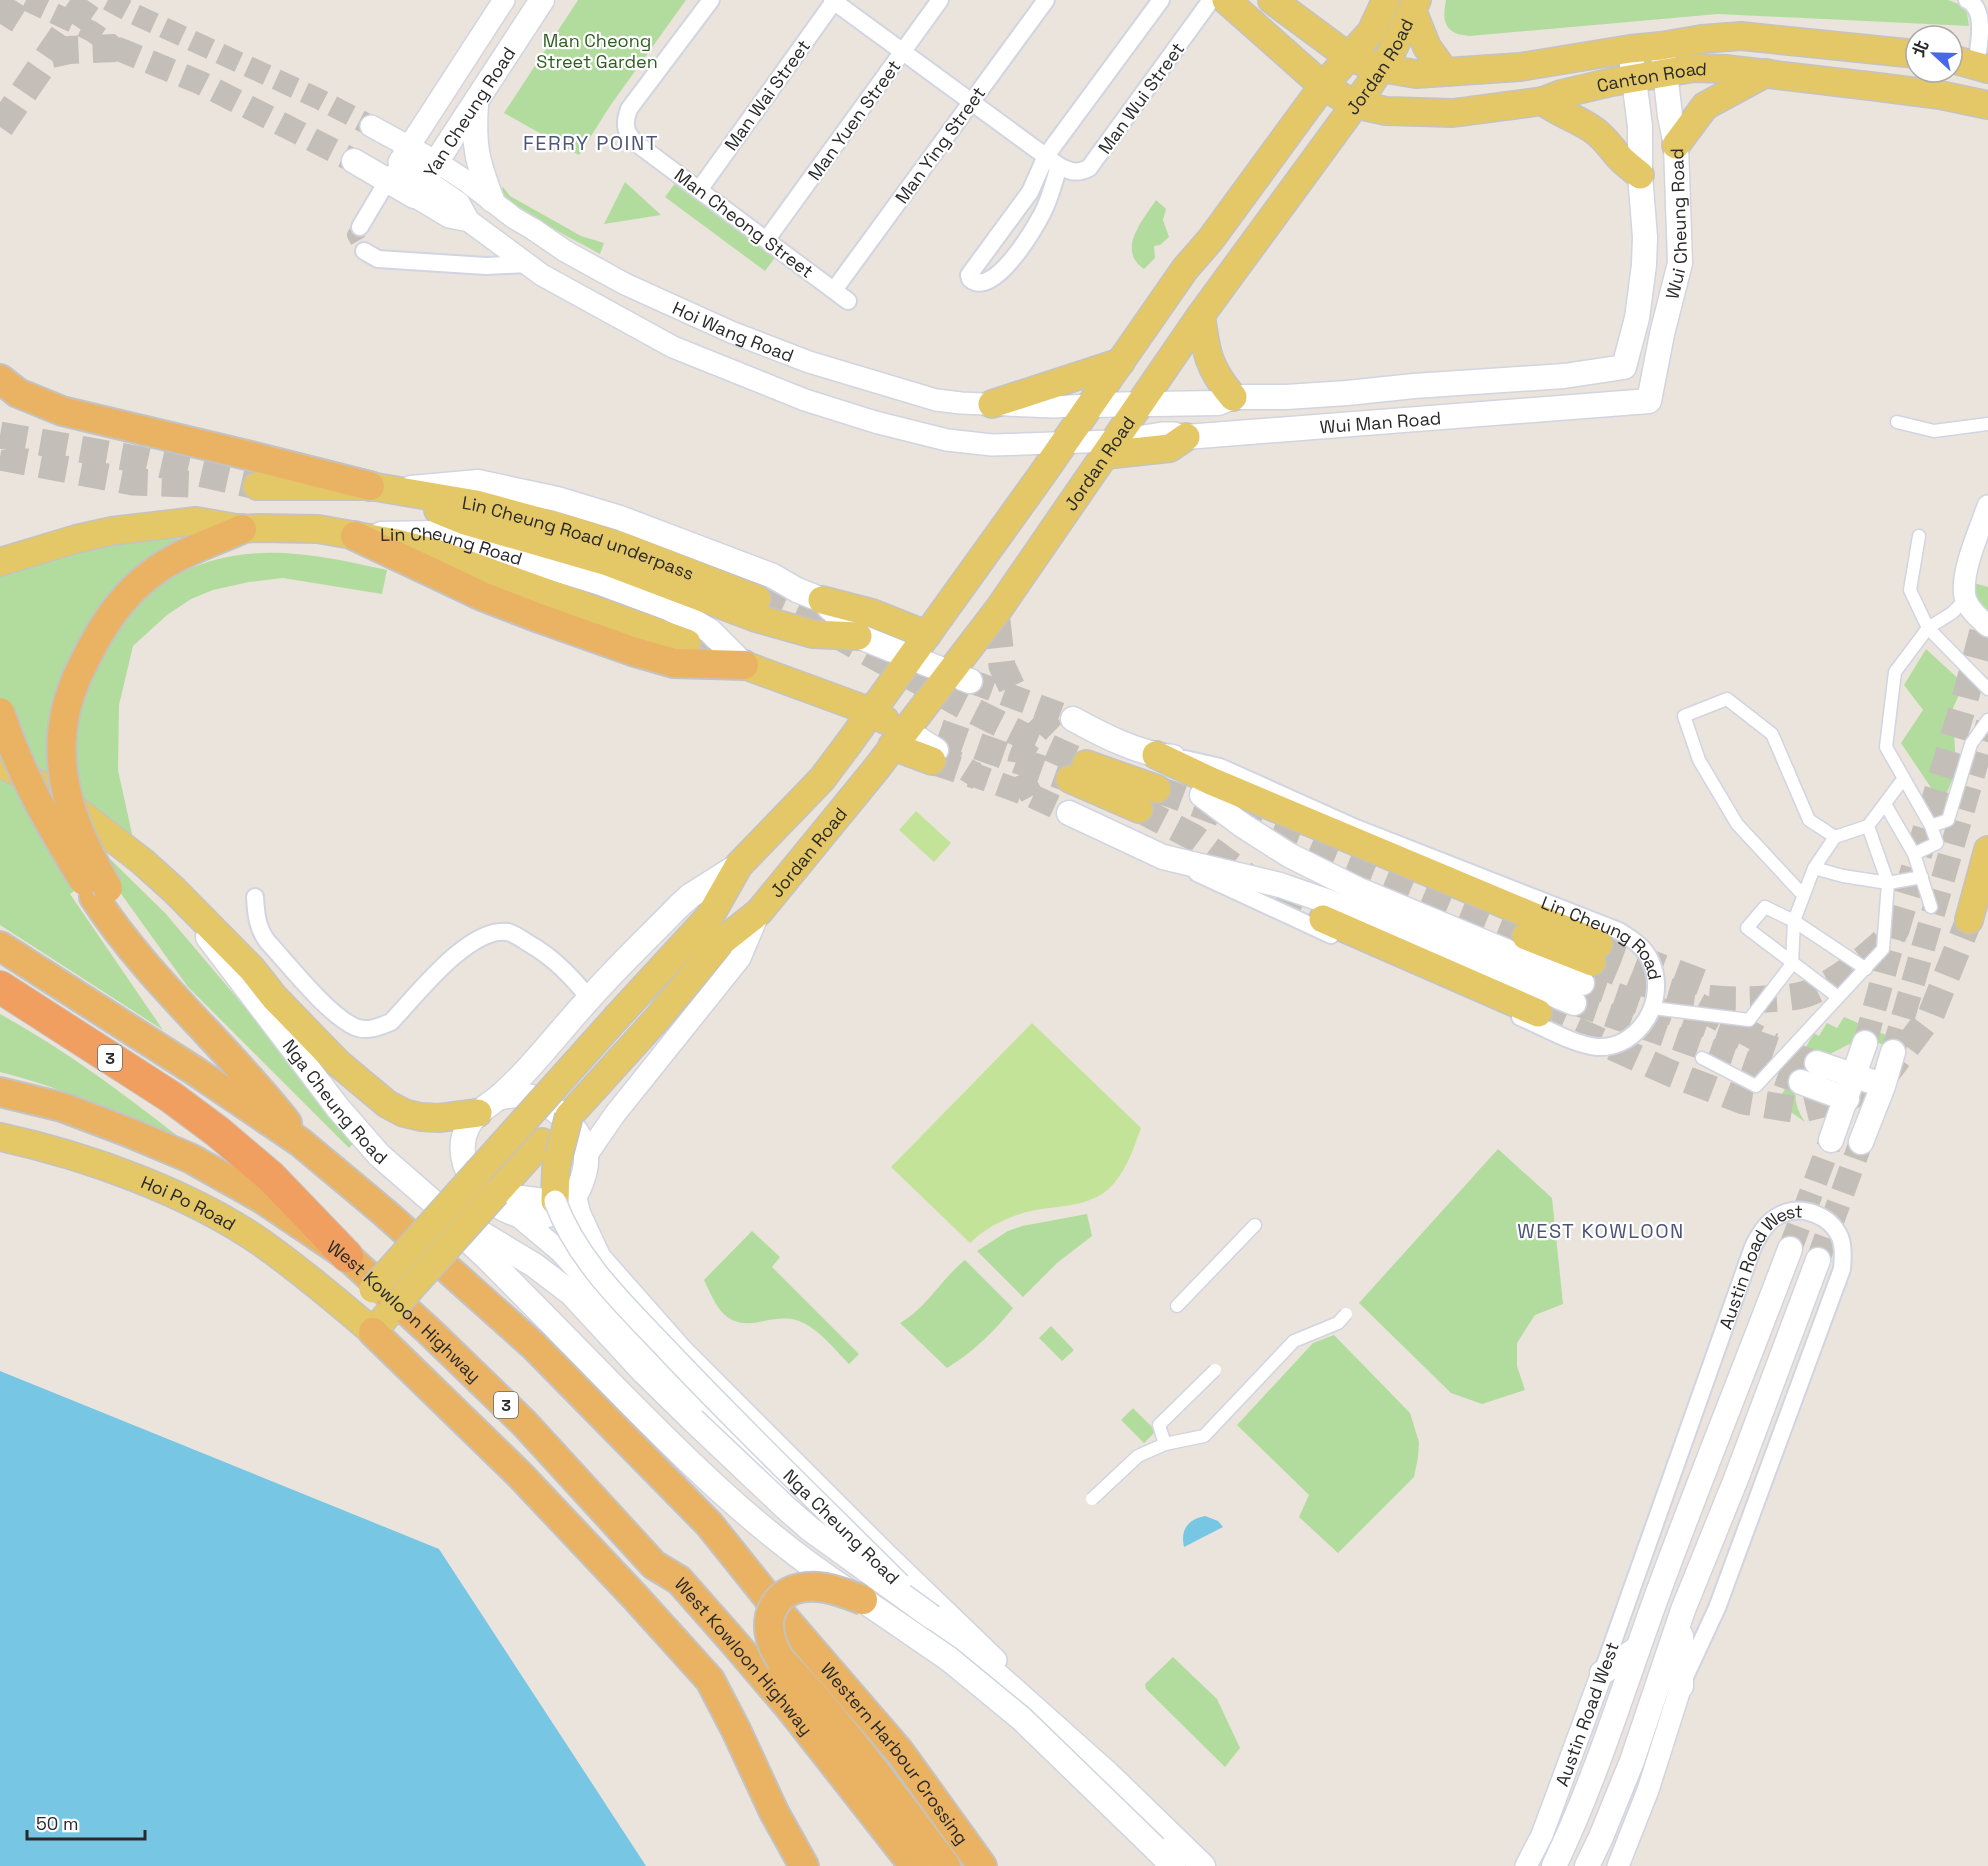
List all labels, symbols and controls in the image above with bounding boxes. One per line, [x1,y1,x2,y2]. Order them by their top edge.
street label: Jordan Road [1340,14,1418,119]
north arrow [1904,24,1964,84]
park label: Man Cheong Street Garden [536,29,658,73]
street label: Man Wai Street [719,35,815,155]
text: 北 [1908,37,1933,60]
street label: Man Wui Street [1093,38,1189,158]
street label: Yan Cheung Road [418,42,520,181]
street label: Man Yuen Street [803,55,905,185]
street label: Canton Road [1594,56,1707,97]
street label: Man Ying Street [890,82,990,208]
district label: FERRY POINT [523,130,659,156]
street label: Wui Cheung Road [1660,148,1692,301]
street label: Man Cheong Street [670,163,818,283]
street label: Hoi Wang Road [669,296,797,367]
street label: Wui Man Road [1319,406,1442,438]
street label: Jordan Road [1059,411,1140,515]
street label: Lin Cheung Road underpass [461,490,698,585]
street label: Lin Cheung Road [380,520,525,570]
street label: Jordan Road [764,802,852,902]
street label: Lin Cheung Road [1538,890,1667,982]
street label: Nga Cheung Road [278,1034,393,1169]
road number: 3 [98,1045,122,1071]
street label: Hoi Po Road [138,1170,240,1235]
street label: Austin Road West [1713,1199,1803,1332]
district label: WEST KOWLOON [1517,1218,1685,1244]
street label: West Kowloon Highway [323,1235,486,1387]
road number: 3 [494,1392,518,1418]
street label: Nga Cheung Road [779,1464,905,1589]
street label: West Kowloon Highway [670,1572,818,1740]
street label: Austin Road West [1550,1638,1624,1790]
street label: Western Harbour Crossing [816,1658,974,1849]
scale bar [27,1803,146,1841]
text: 50 m [36,1812,78,1835]

